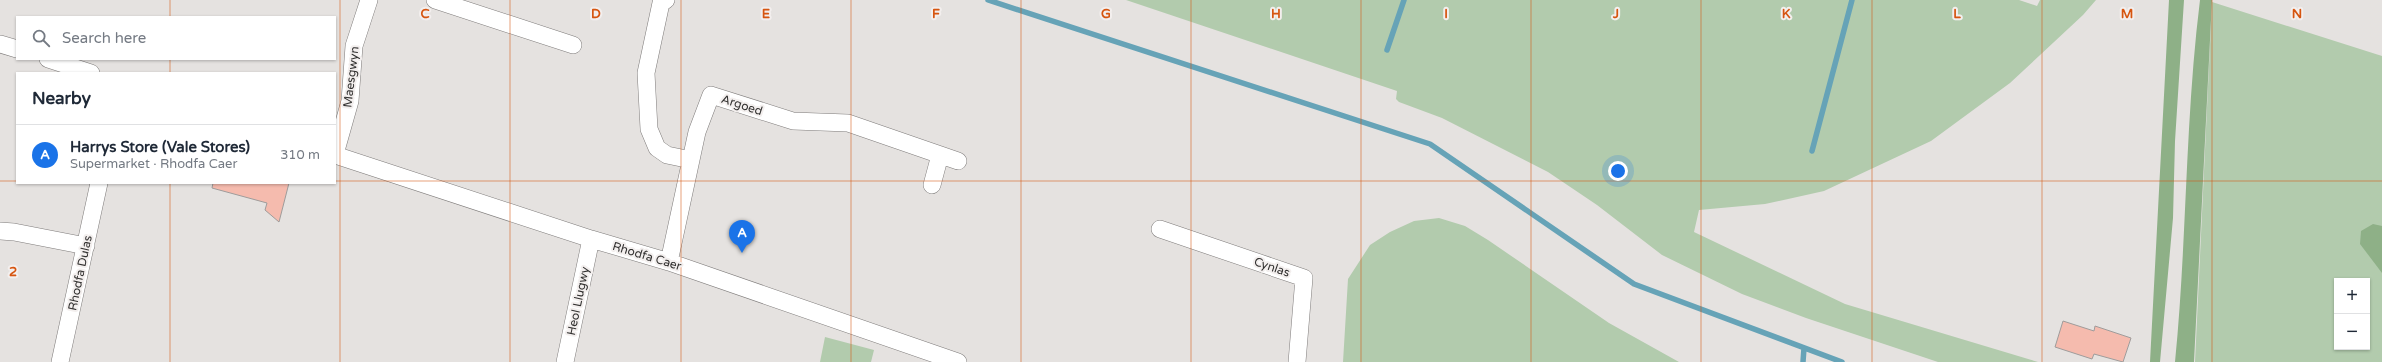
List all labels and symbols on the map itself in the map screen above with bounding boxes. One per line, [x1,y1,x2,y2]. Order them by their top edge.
text: C [420,6,430,22]
text: D [591,6,601,22]
text: E [762,6,770,22]
text: F [932,6,940,22]
text: G [1101,6,1111,22]
text: H [1271,6,1281,22]
text: I [1444,6,1448,22]
text: J [1612,6,1619,22]
text: K [1782,6,1791,22]
text: L [1953,6,1961,22]
text: M [2121,6,2133,22]
text: N [2292,6,2302,22]
street label: Maesgwyn [340,46,362,108]
street label: Argoed [720,92,764,118]
your location [1608,161,1628,181]
pin: A [729,220,755,253]
street label: Rhodfa Dulas [65,234,95,312]
street label: Rhodfa Caer [611,239,684,273]
street label: Cynlas [1252,254,1292,280]
text: 2 [9,264,17,280]
street label: Heol Llugwy [564,265,592,337]

